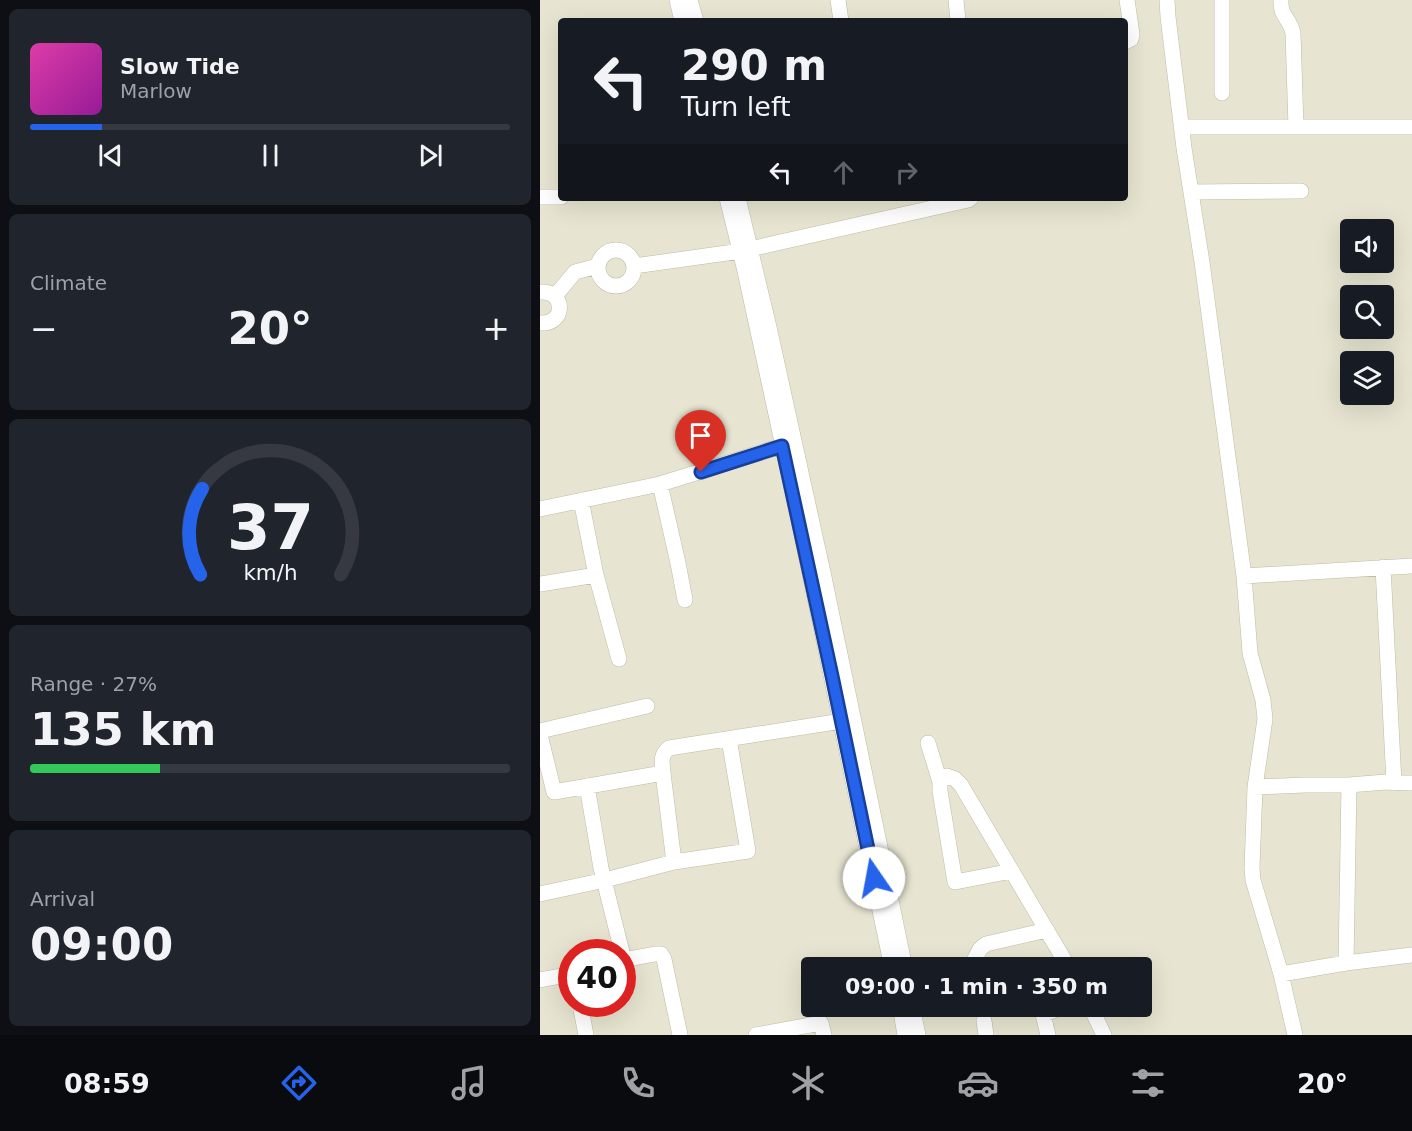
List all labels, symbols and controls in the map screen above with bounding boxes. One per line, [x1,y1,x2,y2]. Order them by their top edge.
text: 290 m [681,41,827,90]
icon: left [582,42,660,120]
text: Slow Tide [120,54,240,79]
text: Marlow [120,79,192,103]
text: Turn left [681,91,791,122]
icon: previous [94,139,127,172]
icon: pause [254,139,287,172]
icon: next [414,139,447,172]
icon: left [764,156,797,189]
icon: ahead [827,156,860,189]
icon: right [890,156,923,189]
map controls [1340,219,1394,405]
button: sound [1340,219,1394,273]
text: Climate [30,271,107,295]
button: search [1340,285,1394,339]
text: 20° [227,302,313,355]
text: − [30,309,58,348]
text: + [482,309,510,348]
button: layers [1340,351,1394,405]
pin [675,410,726,472]
icon: arrive [684,419,717,452]
text: 37 [227,491,313,564]
text: km/h [243,560,297,585]
text: Range · 27% [30,672,157,696]
text: 135 km [30,703,216,756]
position arrow [842,846,906,910]
text: Arrival [30,887,95,911]
text: 09:00 [30,918,173,971]
speed limit sign: 40 [558,939,636,1017]
text: 09:00 · 1 min · 350 m [845,974,1108,999]
icon: directions [278,1062,320,1104]
icon: music [448,1062,490,1104]
icon: phone [617,1062,659,1104]
icon: climate [787,1062,829,1104]
icon: car [957,1062,999,1104]
icon: filters [1127,1062,1169,1104]
text: 08:59 [64,1068,150,1099]
text: 20° [1297,1068,1348,1099]

